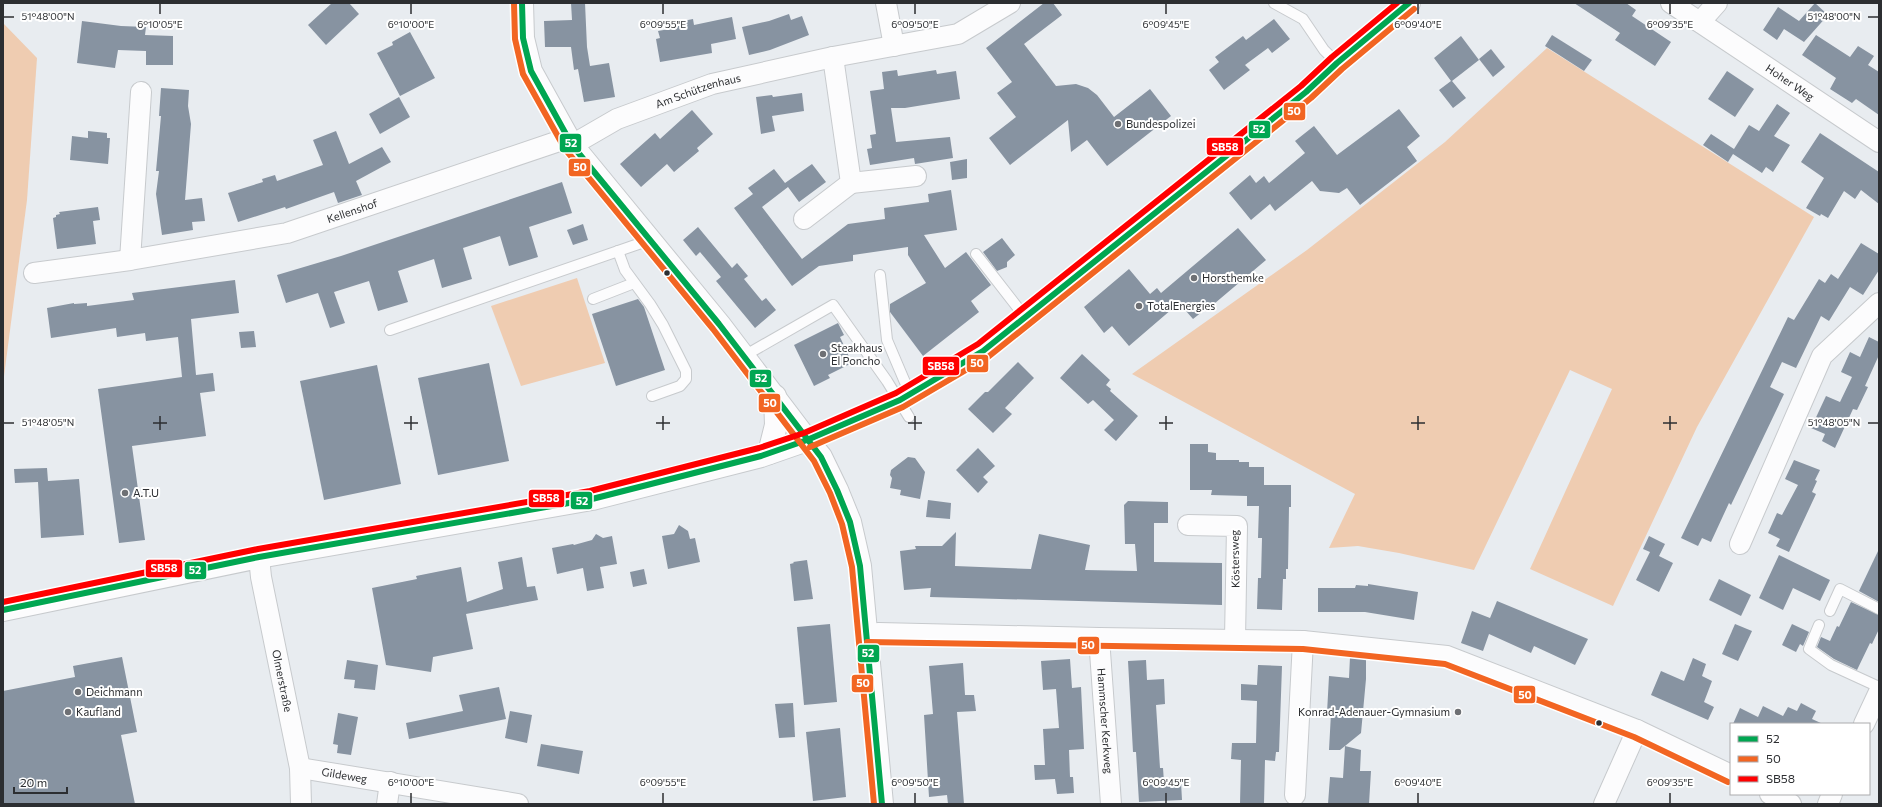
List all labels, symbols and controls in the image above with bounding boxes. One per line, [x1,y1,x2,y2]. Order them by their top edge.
text: 51°48'00"N [21,10,75,22]
text: 51°48'00"N [1807,10,1861,22]
text: 6°10'05"E [137,18,183,30]
text: 6°10'00"E [388,18,434,30]
text: 6°09'55"E [640,18,686,30]
text: 6°09'50"E [891,18,939,30]
text: 6°09'45"E [1143,18,1189,30]
text: 6°09'40"E [1394,18,1442,30]
text: 6°09'35"E [1647,18,1693,30]
street label: Hoher Weg [1763,61,1817,103]
street label: Am Schützenhaus [654,71,742,110]
line badge: 50 [1283,102,1306,121]
text: 50 [1287,104,1301,117]
place label: Bundespolizei [1126,117,1196,130]
marker: Bundespolizei [1113,119,1123,129]
line badge: 52 [1248,120,1271,139]
text: 52 [1253,122,1265,135]
line badge: 52 [559,133,582,153]
text: 52 [565,136,577,149]
line badge: SB58 [1206,137,1244,156]
text: SB58 [1211,140,1239,153]
line badge: 50 [568,158,591,177]
text: 50 [573,160,587,173]
street label: Kellenshof [325,196,380,225]
unlabelled marker [662,268,672,278]
place label: Horsthemke [1202,271,1264,284]
marker: Horsthemke [1189,273,1199,283]
place label: TotalEnergies [1147,299,1215,312]
marker: TotalEnergies [1134,301,1144,311]
place label: Steakhaus El Poncho [831,341,883,367]
marker: Steakhaus El Poncho [818,349,828,359]
line badge: 50 [966,354,989,373]
line badge: SB58 [922,356,960,376]
text: 50 [970,356,984,369]
text: SB58 [927,359,955,372]
line badge: 52 [749,369,772,388]
text: 52 [755,371,767,384]
line badge: 50 [758,393,781,413]
text: 50 [763,396,777,409]
text: 51°48'05"N [22,416,74,428]
text: 51°48'05"N [1808,416,1860,428]
place label: A.T.U [133,486,159,499]
marker: A.T.U [120,488,130,498]
line badge: SB58 [528,489,565,508]
text: SB58 [532,491,560,504]
line badge: 52 [570,491,593,510]
text: 52 [576,494,588,507]
street label: Köstersweg [1227,530,1242,588]
line badge: SB58 [145,559,183,578]
text: SB58 [150,561,178,574]
line badge: 52 [184,561,207,580]
text: 52 [189,563,201,576]
line badge: 50 [1077,636,1100,655]
text: 50 [1081,638,1095,651]
line badge: 52 [857,644,880,663]
text: 52 [862,646,874,659]
street label: Olmerstraße [270,648,295,713]
street label: Hammscher Kerkweg [1095,667,1116,774]
line badge: 50 [851,674,874,693]
text: 50 [856,676,870,689]
place label: Deichmann [86,685,142,698]
line badge: 50 [1513,685,1536,704]
marker: Deichmann [73,687,83,697]
text: 50 [1518,688,1532,701]
place label: Kaufland [76,705,121,718]
place label: Konrad-Adenauer-Gymnasium [1298,705,1450,718]
marker: Kaufland [63,707,73,717]
marker: Konrad-Adenauer-Gymnasium [1453,707,1463,717]
unlabelled marker [1594,718,1604,728]
legend [1730,723,1870,795]
text: 52 [1766,731,1780,745]
text: 50 [1766,751,1781,765]
street label: Gildeweg [321,765,368,785]
scale bar [14,769,67,795]
text: SB58 [1766,771,1795,785]
text: 20 m [20,775,47,789]
text: 6°10'00"E [388,776,434,788]
text: 6°09'55"E [640,776,686,788]
text: 6°09'50"E [891,776,939,788]
text: 6°09'45"E [1143,776,1189,788]
text: 6°09'40"E [1394,776,1442,788]
text: 6°09'35"E [1647,776,1693,788]

